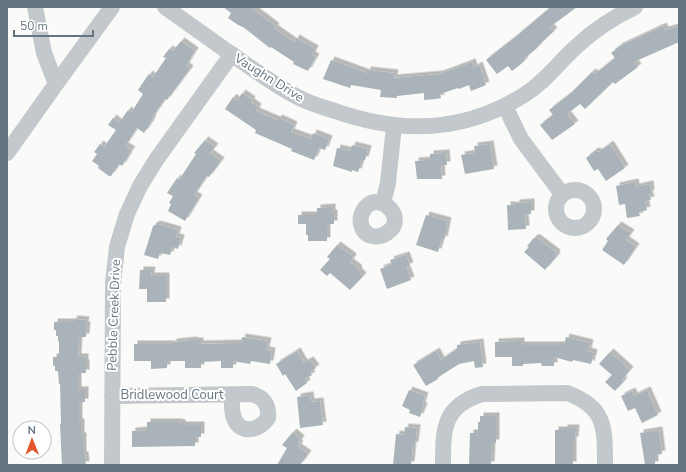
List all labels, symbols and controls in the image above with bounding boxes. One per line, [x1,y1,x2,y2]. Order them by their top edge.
scale bar [14,12,93,38]
text: 50 m [20,18,48,34]
street label: Vaughn Drive [230,49,307,107]
street label: Pebble Creek Drive [103,259,125,371]
street label: Bridlewood Court [120,386,224,404]
north arrow [12,420,52,460]
text: N [28,423,36,438]

